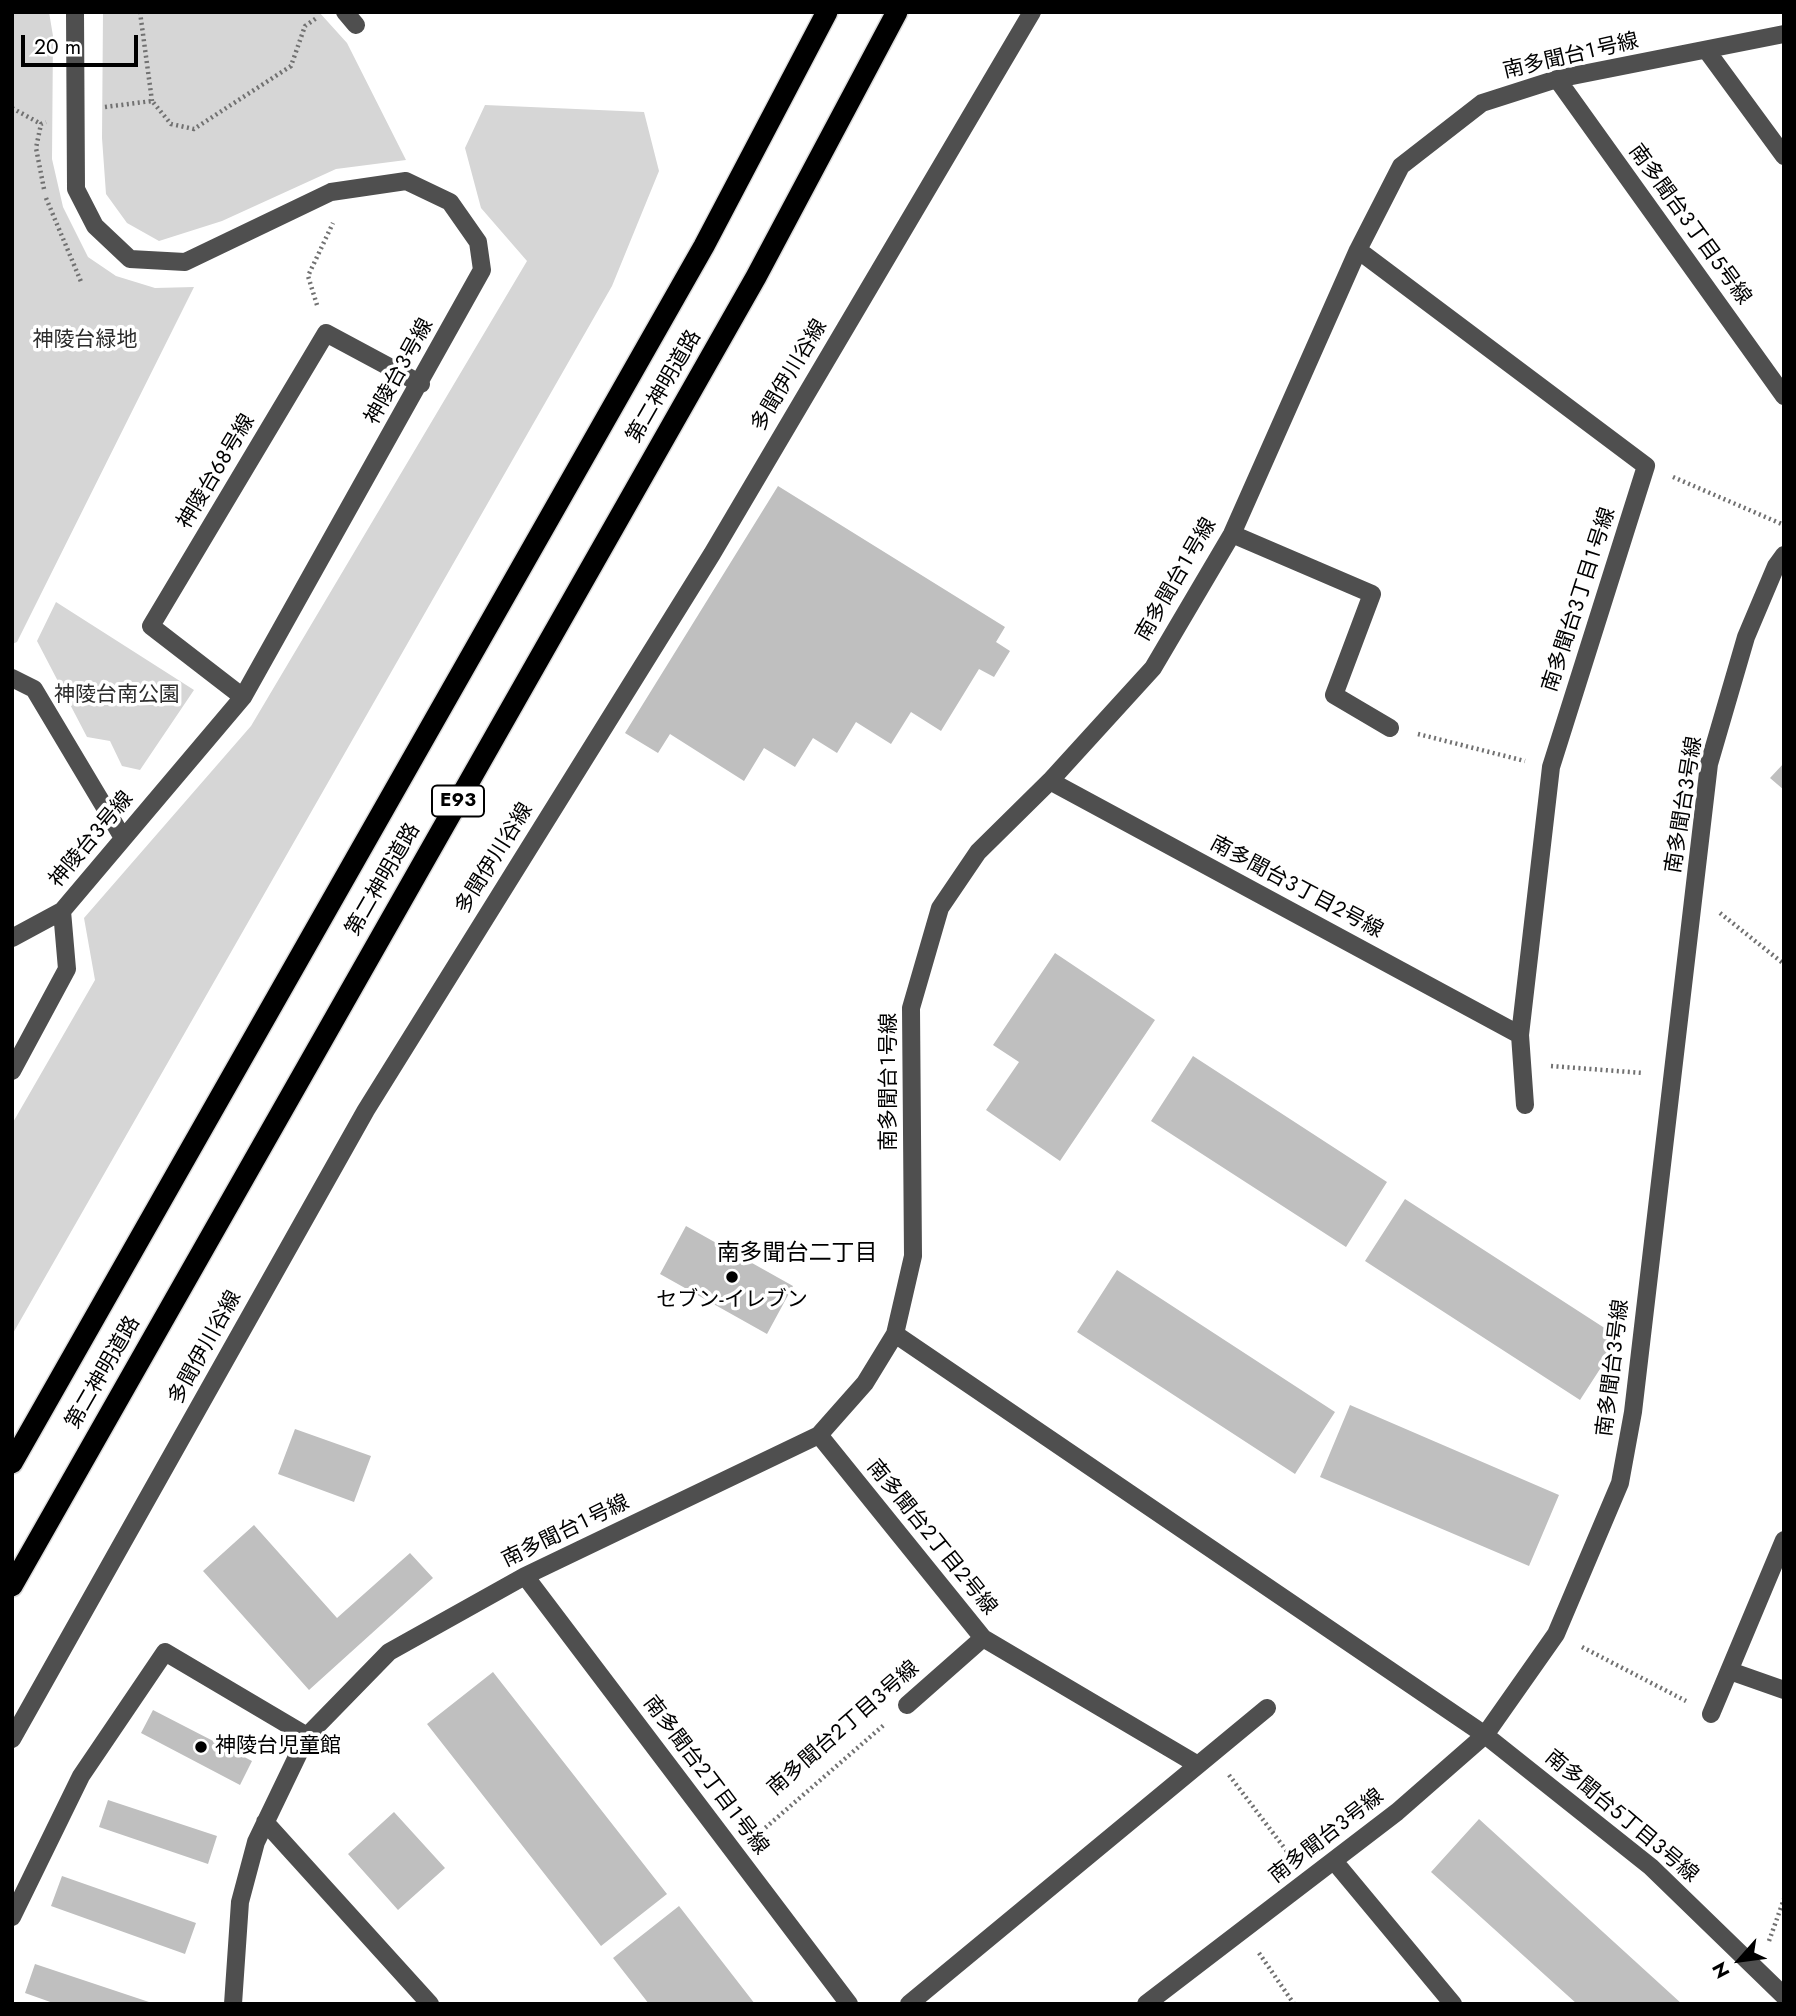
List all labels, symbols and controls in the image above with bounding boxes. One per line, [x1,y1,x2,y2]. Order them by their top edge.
scale bar [24,21,142,65]
street label: 南多聞台１号線 [1501,29,1641,85]
text: 20 m [34,32,81,62]
street label: 南多聞台３丁目５号線 [1622,140,1756,310]
street label: 神陵台３号線 [361,315,439,429]
street label: 多聞伊川谷線 [747,316,833,436]
street label: 第二神明道路 [623,326,707,448]
park label: 神陵台緑地 [33,328,137,354]
street label: 神陵台６８号線 [173,410,261,534]
street label: 南多聞台３丁目１号線 [1538,505,1622,695]
street label: 南多聞台１号線 [1132,514,1222,646]
park label: 神陵台南公園 [54,683,180,709]
street label: 南多聞台３号線 [1662,735,1708,875]
road number: E93 [432,786,484,816]
street label: 神陵台３号線 [45,787,139,893]
street label: 多聞伊川谷線 [451,799,539,919]
street label: 第二神明道路 [342,819,426,941]
street label: 南多聞台３丁目２号線 [1205,832,1387,944]
street label: 南多聞台１号線 [877,1013,903,1151]
district label: 南多聞台二丁目 [717,1240,877,1268]
marker: セブン-イレブン [724,1269,740,1285]
street label: 多聞伊川谷線 [164,1287,248,1409]
place label: セブン-イレブン [656,1288,808,1314]
street label: 南多聞台３号線 [1593,1298,1635,1438]
street label: 第二神明道路 [62,1312,146,1434]
street label: 南多聞台２丁目２号線 [861,1455,1001,1621]
street label: 南多聞台１号線 [498,1490,634,1574]
street label: 南多聞台２丁目３号線 [763,1656,925,1802]
street label: 南多聞台２丁目１号線 [637,1692,773,1860]
place label: 神陵台児童館 [215,1734,341,1760]
marker: 神陵台児童館 [193,1739,209,1755]
street label: 南多聞台５丁目３号線 [1539,1746,1703,1888]
street label: 南多聞台３号線 [1265,1785,1389,1889]
north arrow [1705,1925,1775,1995]
text: N [1706,1957,1736,1983]

